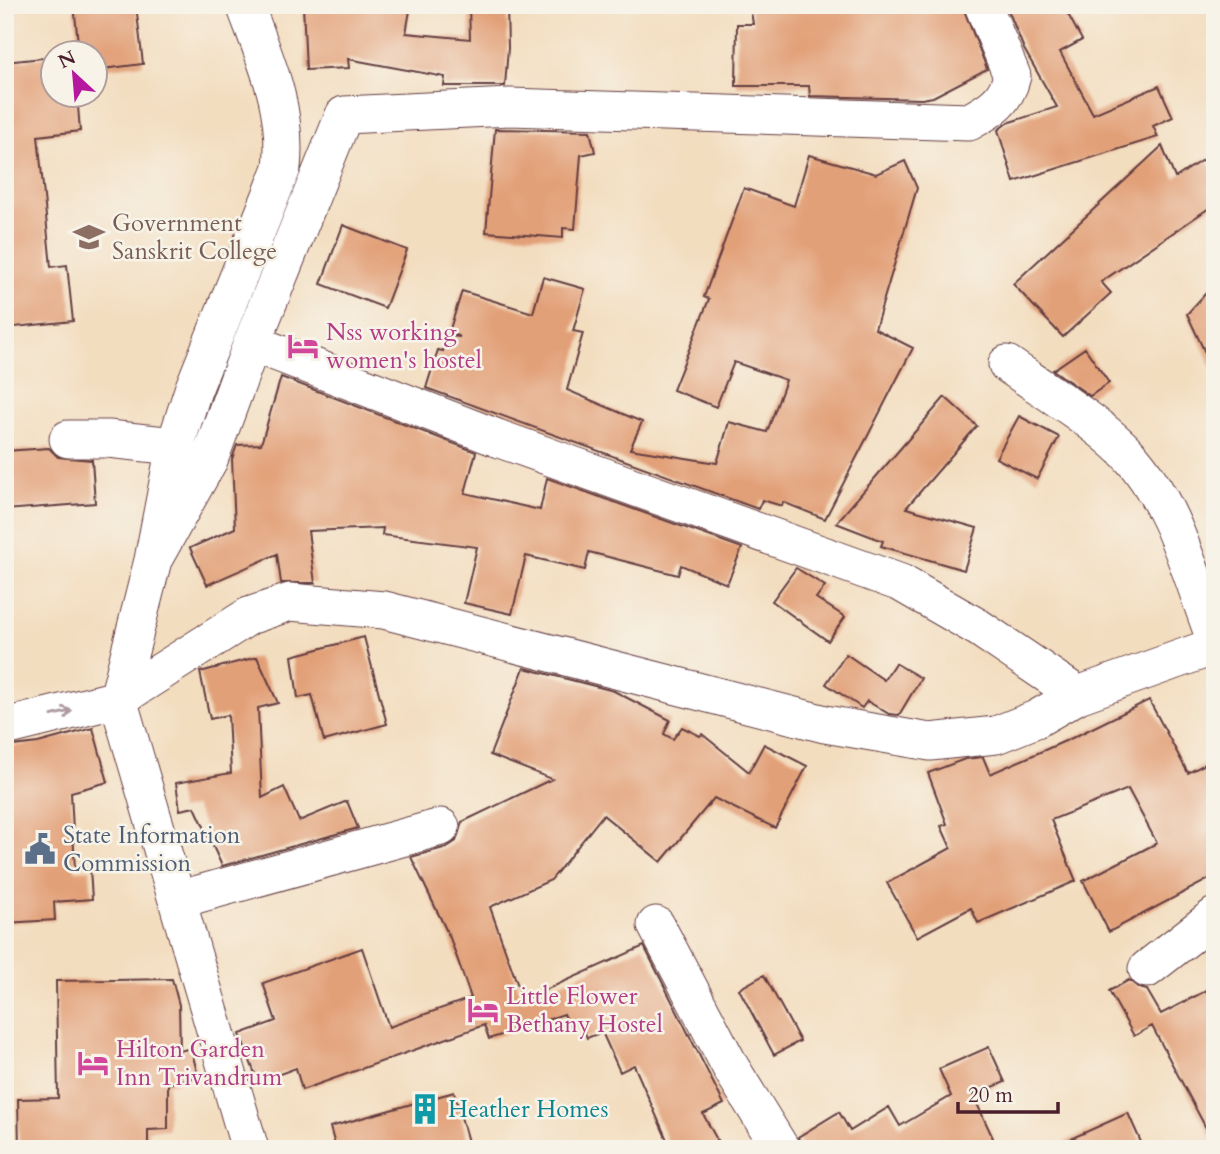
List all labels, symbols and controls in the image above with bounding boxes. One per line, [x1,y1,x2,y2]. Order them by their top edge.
north arrow [38,38,108,108]
text: N [54,44,81,75]
place label: Government Sanskrit College [112,207,277,268]
school or university icon: Government Sanskrit College [72,220,106,254]
place label: Nss working women's hostel [326,316,482,377]
hotel icon: Nss working women's hostel [286,329,320,363]
one-way arrow [50,706,73,719]
place label: State Information Commission [63,819,241,880]
public building icon: State Information Commission [23,832,57,866]
place label: Little Flower Bethany Hostel [506,980,663,1041]
hotel icon: Little Flower Bethany Hostel [466,993,500,1027]
place label: Hilton Garden Inn Trivandrum [116,1033,283,1094]
hotel icon: Hilton Garden Inn Trivandrum [76,1046,110,1080]
scale bar [958,1070,1057,1114]
text: 20 m [968,1081,1013,1110]
building icon: Heather Homes [408,1092,442,1126]
place label: Heather Homes [448,1093,608,1126]

